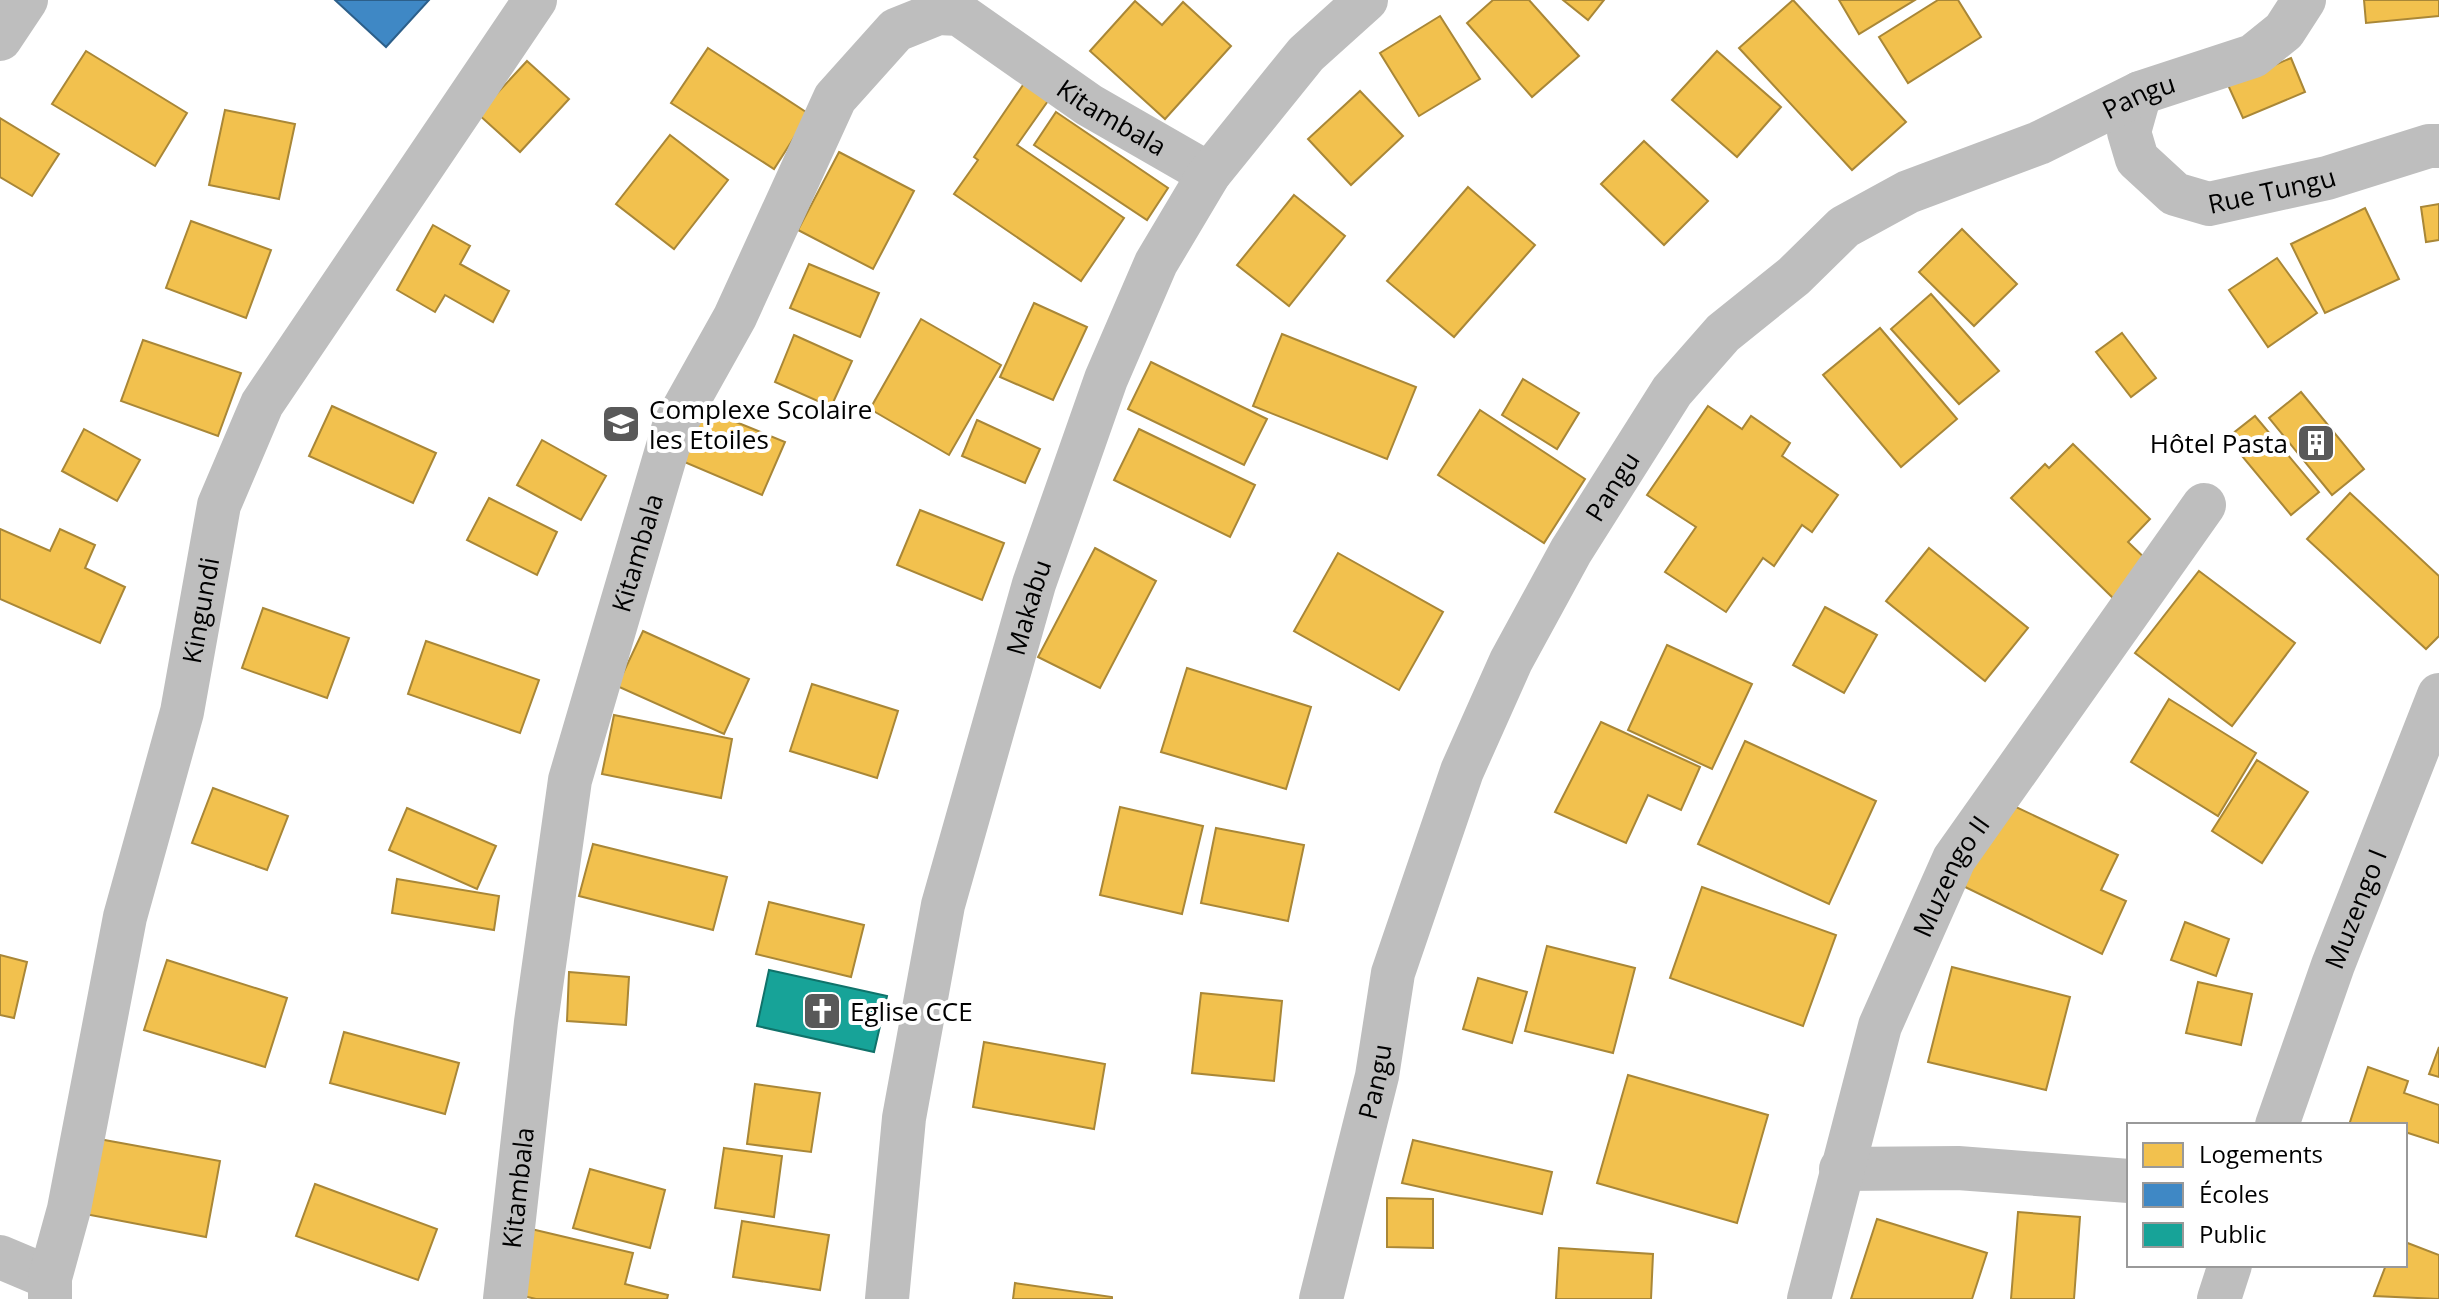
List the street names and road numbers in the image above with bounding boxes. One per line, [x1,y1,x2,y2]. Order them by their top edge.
street label: Pangu [2096,65,2180,127]
street label: Kitambala [1050,70,1173,164]
street label: Rue Tungu [2205,158,2340,222]
street label: Pangu [1576,444,1647,528]
street label: Kitambala [602,489,671,616]
street label: Kingundi [173,554,227,666]
street label: Makabu [997,555,1059,659]
street label: Muzengo II [1904,808,1997,942]
street label: Muzengo I [2315,844,2395,974]
street label: Pangu [1349,1041,1400,1123]
street label: Kitambala [493,1125,542,1250]

